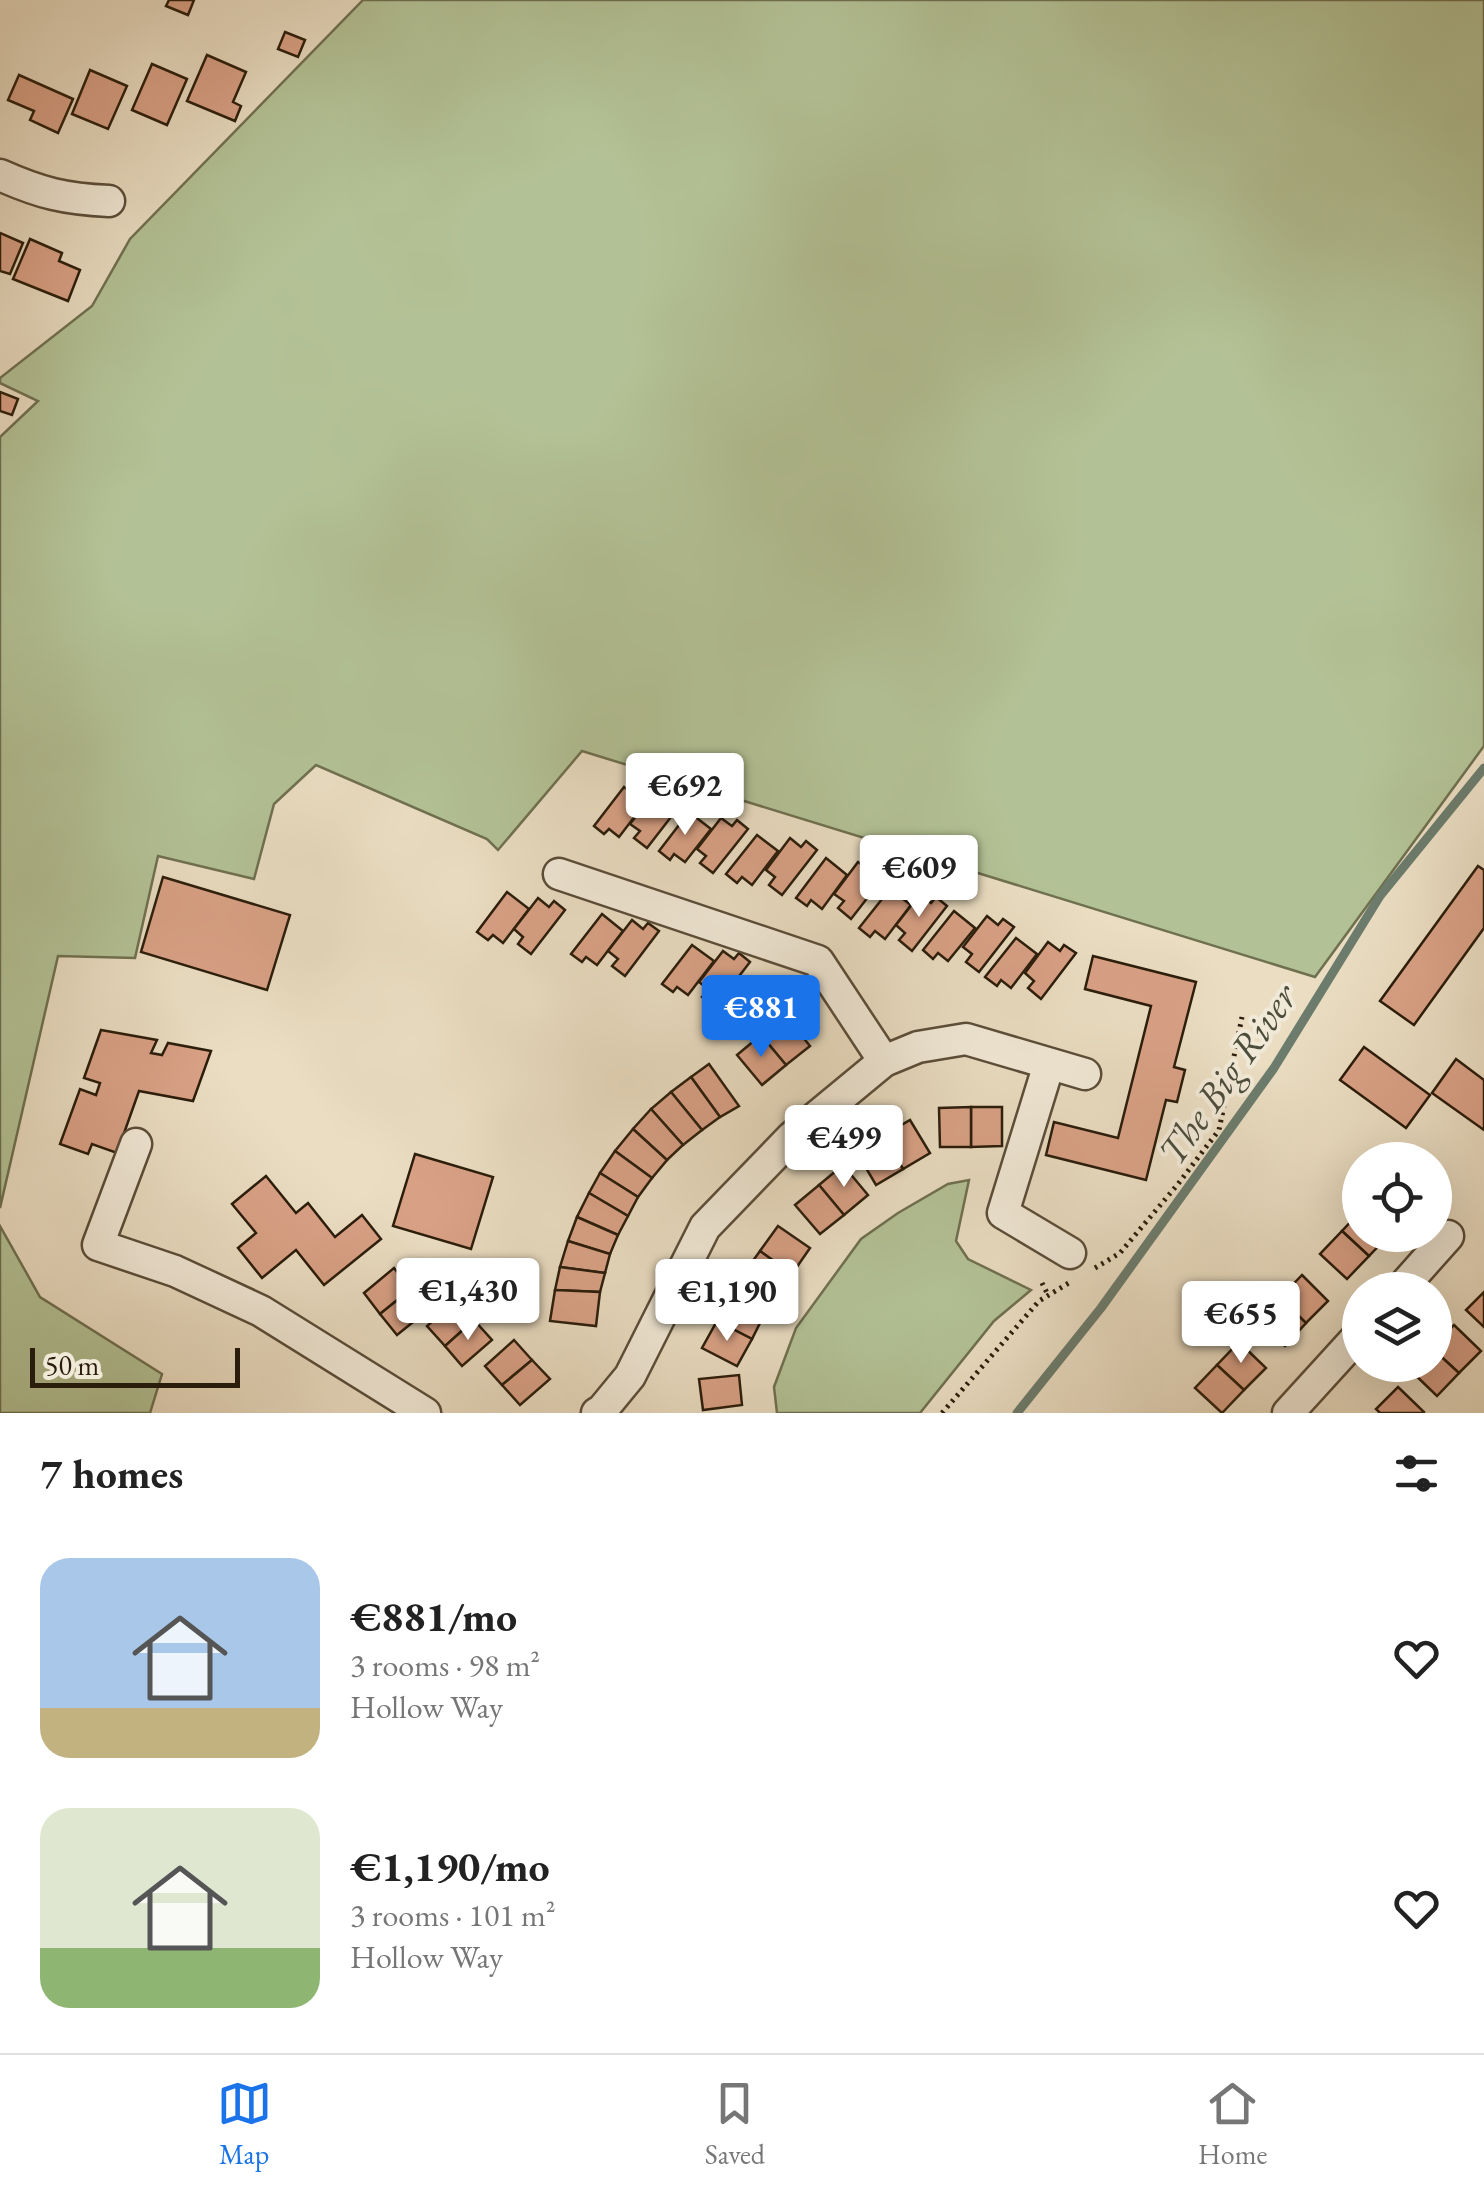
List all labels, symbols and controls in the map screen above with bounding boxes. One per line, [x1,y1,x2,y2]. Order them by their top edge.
pin: €692 [626,753,744,838]
text: €692 [648,764,722,806]
pin: €609 [860,835,978,920]
text: €609 [882,846,956,888]
water label: The Big River [1146,972,1309,1175]
pin: €881 [702,975,820,1060]
text: €881 [724,986,798,1028]
pin: €499 [785,1105,903,1190]
text: €499 [807,1116,881,1158]
map controls [1342,1142,1452,1382]
button: locate [1342,1142,1452,1252]
pin: €1,430 [387,1258,549,1343]
pin: €1,190 [646,1259,808,1344]
text: €1,430 [418,1269,518,1311]
text: €1,190 [677,1270,777,1312]
button: layers [1342,1272,1452,1382]
pin: €655 [1182,1281,1300,1366]
text: €655 [1204,1292,1278,1334]
scale bar [30,1343,240,1388]
text: 50 m [45,1347,99,1383]
text: 7 homes [40,1446,183,1501]
icon: filters [1389,1446,1444,1501]
text: €881/mo [350,1589,517,1644]
icon: home [120,1598,240,1718]
icon: heart [1389,1631,1444,1686]
text: 3 rooms · 98 m² [350,1644,540,1686]
text: Hollow Way [350,1686,503,1728]
text: €1,190/mo [350,1839,550,1894]
icon: home [120,1848,240,1968]
icon: heart [1389,1881,1444,1936]
text: 3 rooms · 101 m² [350,1894,556,1936]
text: Hollow Way [350,1936,503,1978]
tab: Map [217,2076,272,2172]
tab: Saved [705,2076,765,2172]
tab: Home [1198,2076,1267,2172]

